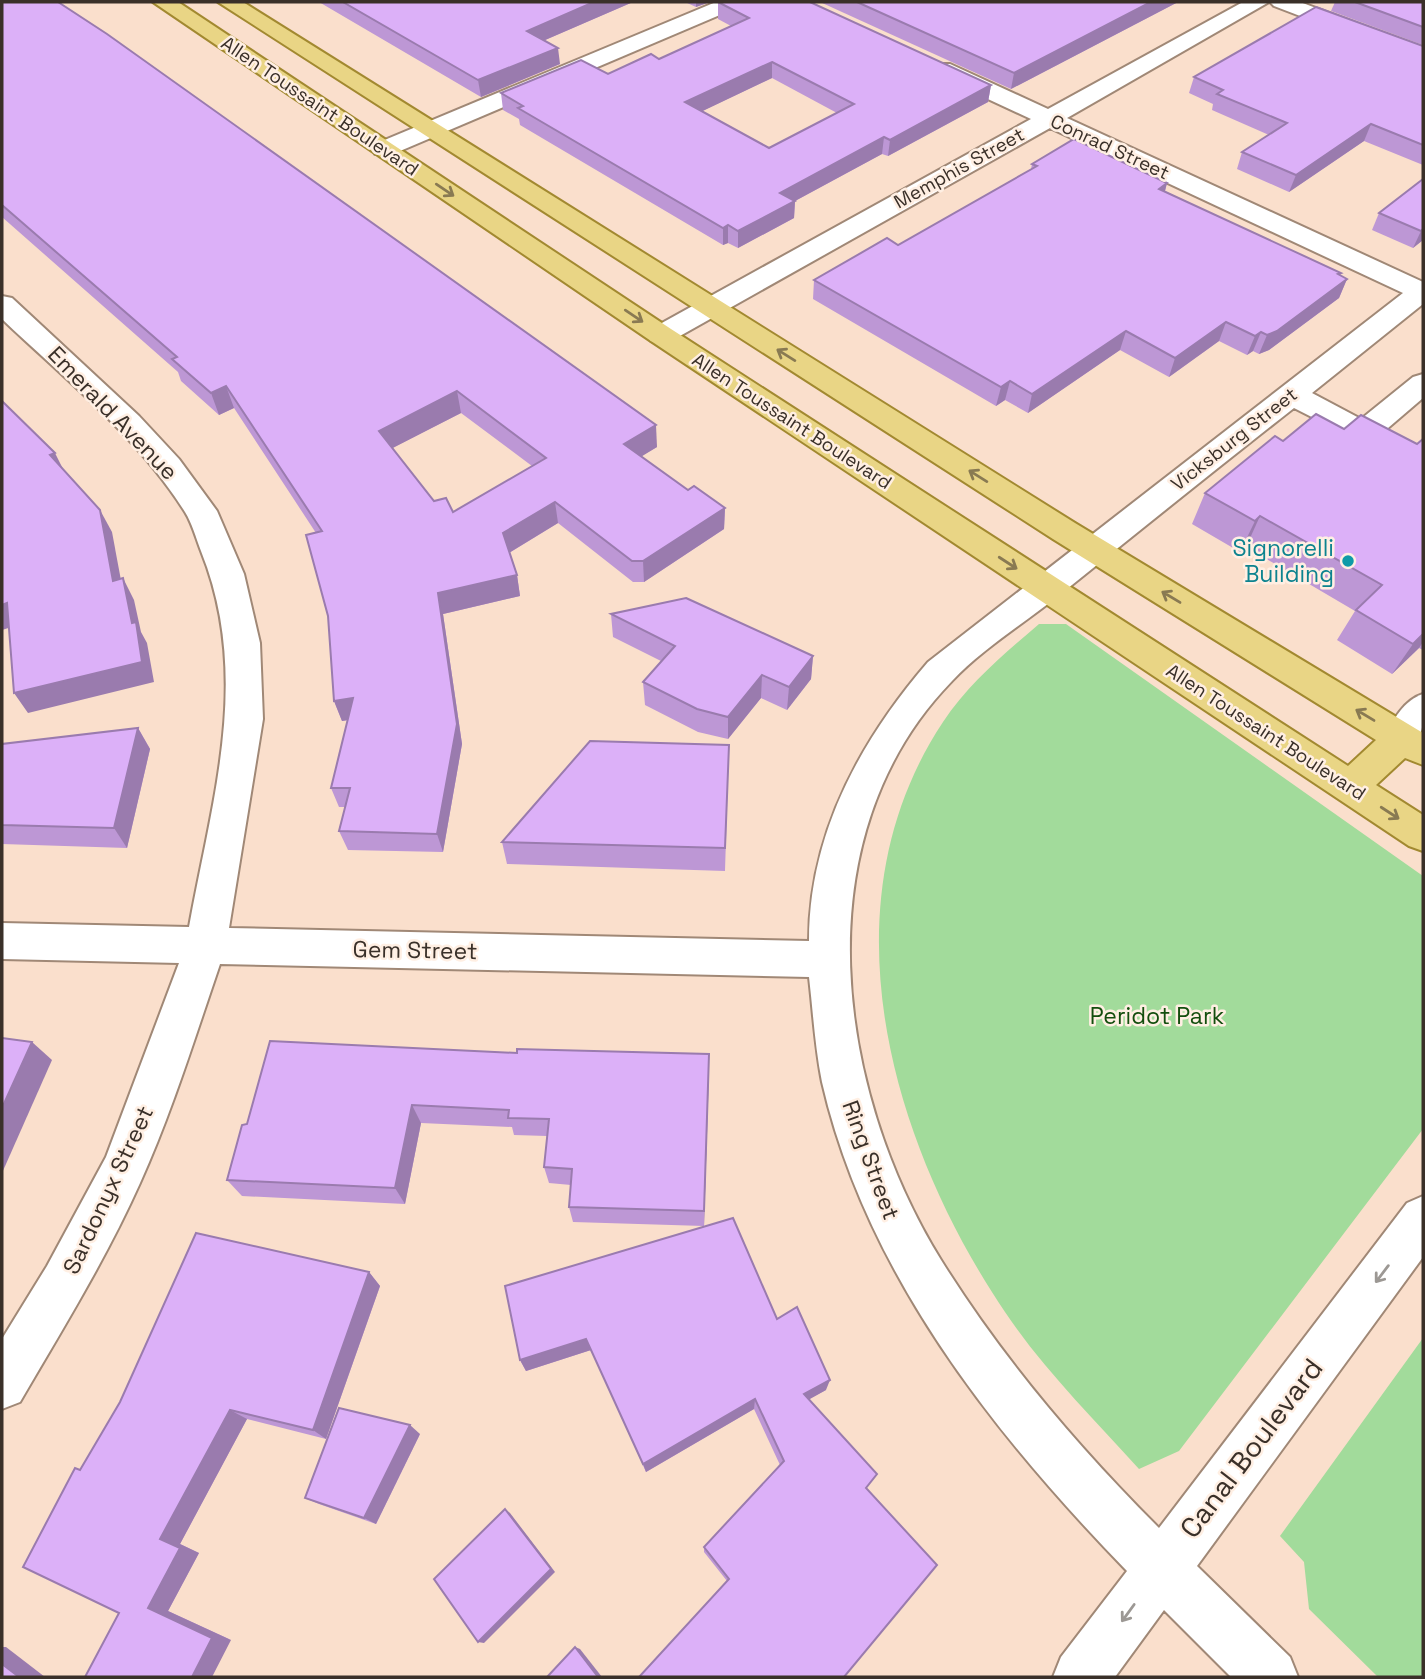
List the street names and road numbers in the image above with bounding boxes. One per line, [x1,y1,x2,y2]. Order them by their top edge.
street label: Allen Toussaint Boulevard [216,30,424,182]
street label: Conrad Street [1047,109,1173,185]
street label: Memphis Street [889,122,1029,214]
street label: Emerald Avenue [41,340,185,486]
street label: Allen Toussaint Boulevard [687,347,897,495]
street label: Vicksburg Street [1166,382,1302,496]
street label: Allen Toussaint Boulevard [1161,658,1371,806]
street label: Gem Street [352,934,478,966]
street label: Ring Street [835,1096,907,1224]
street label: Sardonyx Street [56,1101,160,1279]
street label: Canal Boulevard [1172,1351,1330,1545]

